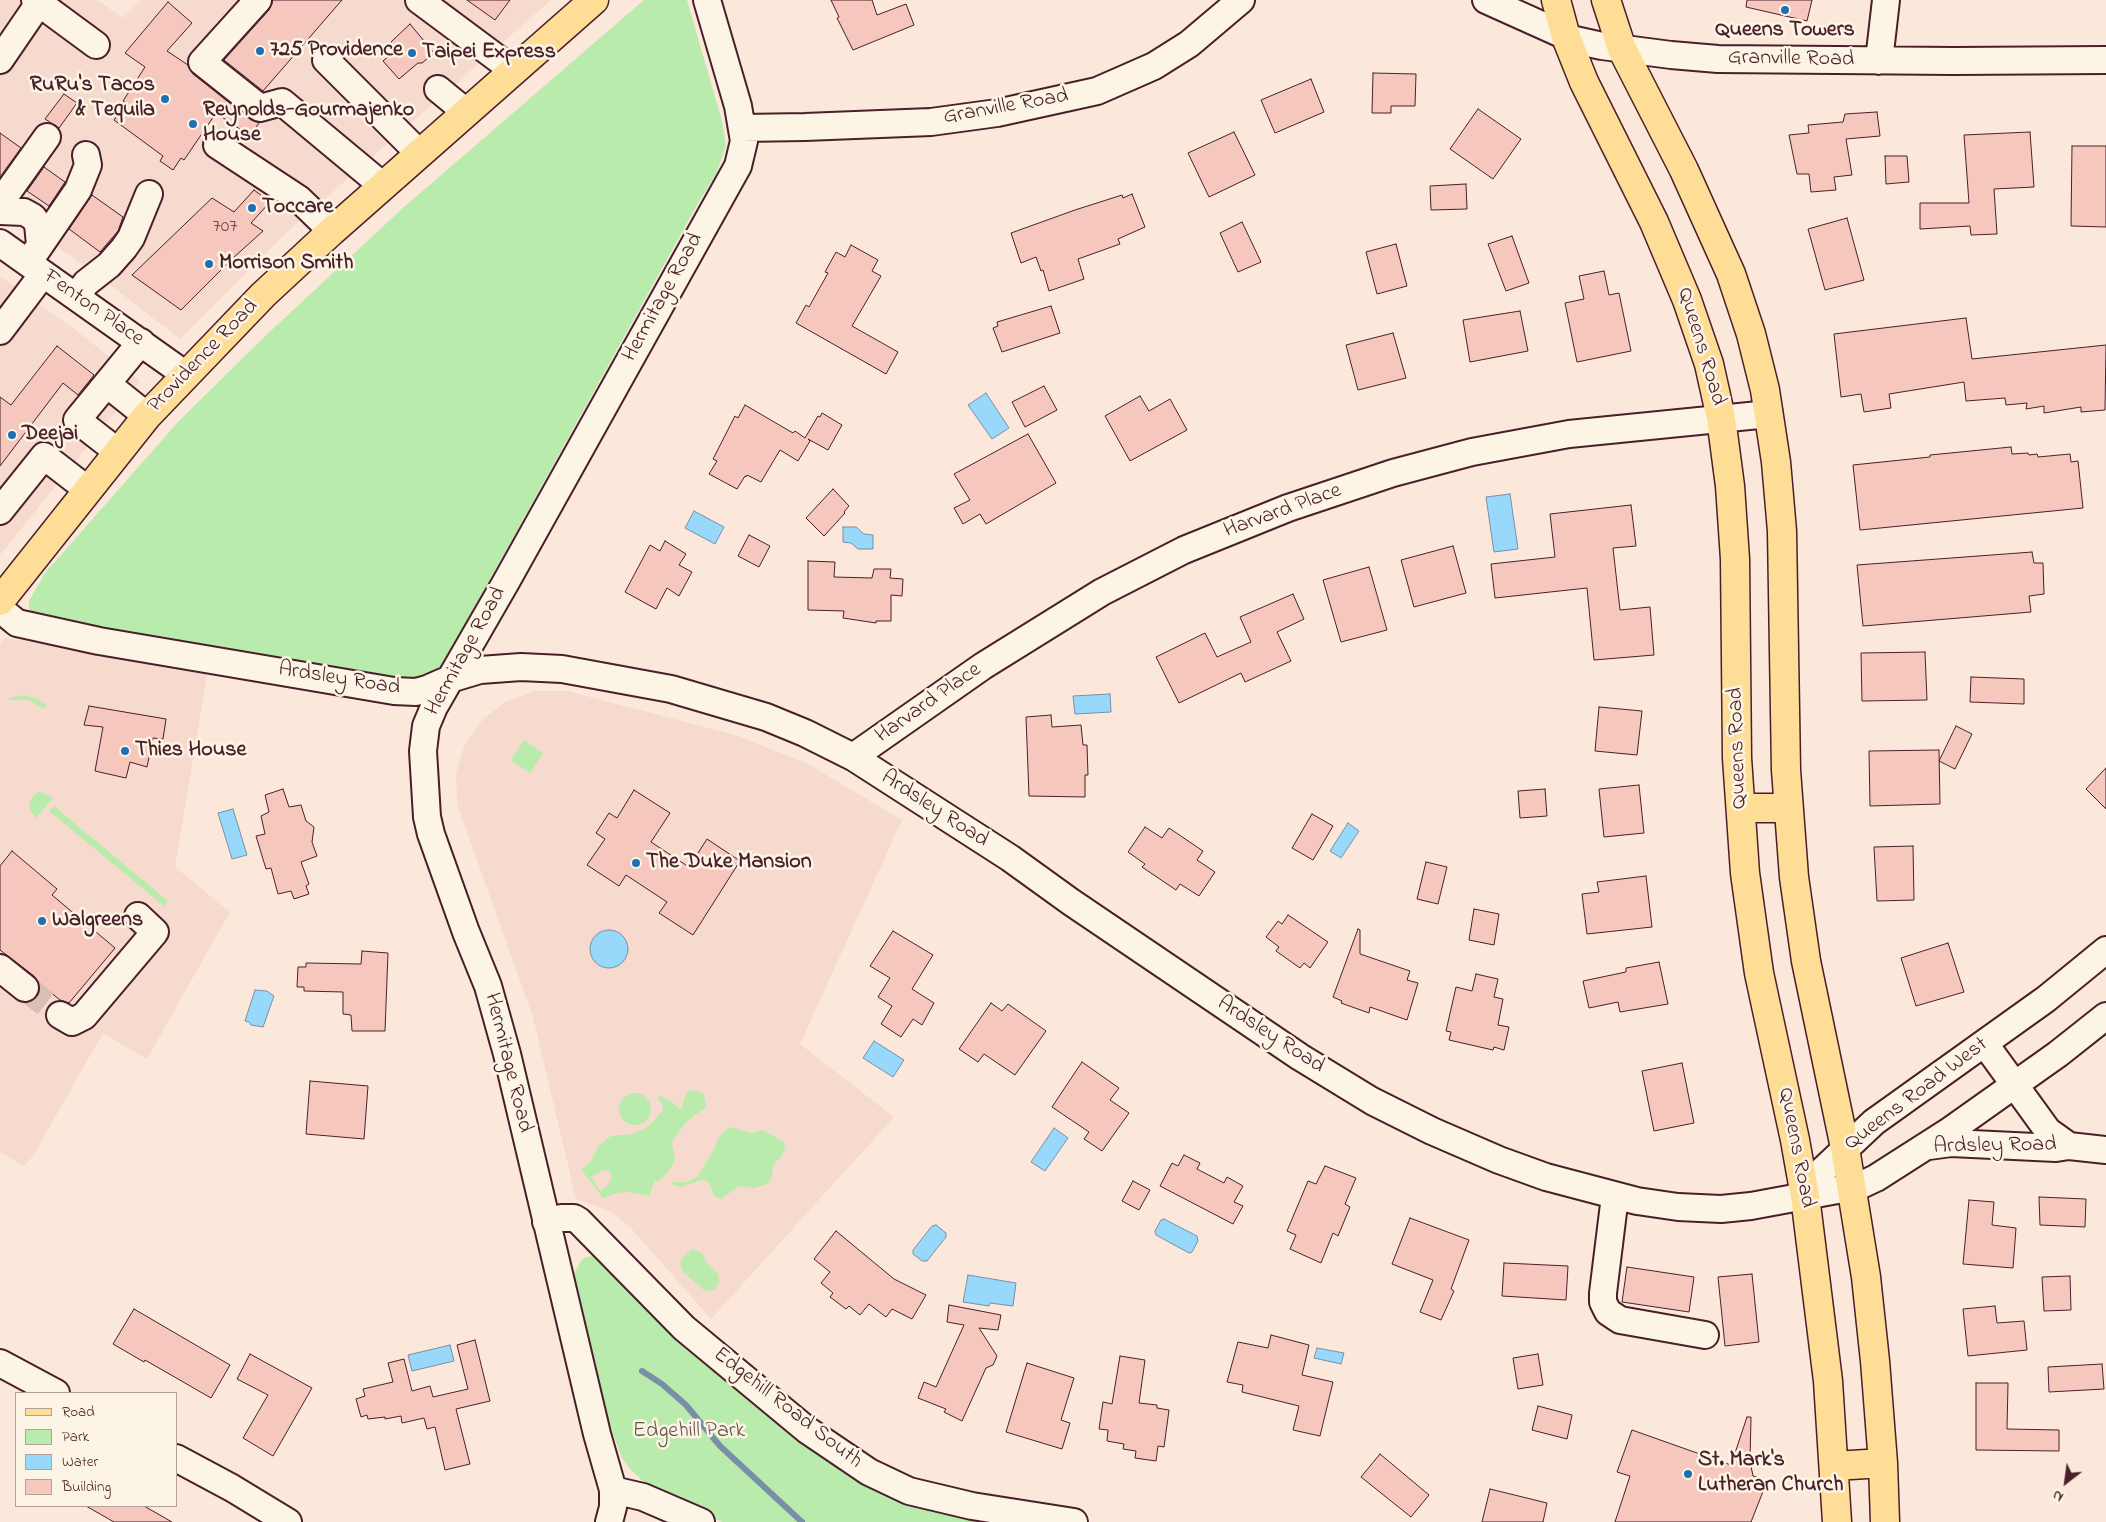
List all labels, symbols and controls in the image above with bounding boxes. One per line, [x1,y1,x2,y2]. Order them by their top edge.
marker: Queens Towers [1779,4,1791,16]
place label: Queens Towers [1715,18,1855,44]
place label: 725 Providence [270,38,403,64]
place label: Taipei Express [422,40,556,66]
marker: 725 Providence [254,45,266,57]
street label: Granville Road [1728,46,1854,74]
marker: Taipei Express [406,47,418,59]
place label: RuRu's Tacos & Tequila [30,73,155,124]
street label: Granville Road [941,84,1071,132]
marker: RuRu's Tacos & Tequila [159,93,171,105]
place label: Reynolds-Gourmajenko House [203,98,414,150]
marker: Reynolds-Gourmajenko House [187,118,199,130]
place label: Toccare [262,195,333,221]
marker: Toccare [246,202,258,214]
house number: 707 [212,216,238,240]
street label: Hermitage Road [618,229,710,367]
place label: Morrison Smith [219,251,353,277]
marker: Morrison Smith [203,258,215,270]
street label: Fenton Place [38,265,148,353]
street label: Queens Road [1670,285,1730,409]
street label: Providence Road [143,295,265,419]
place label: Deejai [22,422,78,448]
marker: Deejai [6,429,18,441]
street label: Harvard Place [1221,479,1345,545]
street label: Hermitage Road [421,583,513,721]
street label: Ardsley Road [276,657,402,703]
street label: Harvard Place [871,658,987,750]
street label: Queens Road [1724,687,1754,809]
place label: Thies House [135,738,246,764]
marker: Thies House [119,745,131,757]
street label: Ardsley Road [875,765,993,855]
place label: The Duke Mansion [646,850,812,876]
marker: The Duke Mansion [630,857,642,869]
place label: Walgreens [52,908,143,934]
marker: Walgreens [36,915,48,927]
street label: Hermitage Road [477,990,537,1136]
street label: Ardsley Road [1211,991,1329,1081]
street label: Queens Road West [1840,1032,1994,1158]
street label: Queens Road [1770,1086,1820,1210]
street label: Ardsley Road [1933,1133,2057,1161]
street label: Edgehill Road South [707,1343,867,1475]
legend [15,1392,178,1507]
text: Road [62,1401,95,1423]
park label: Edgehill Park [633,1419,745,1445]
text: Park [62,1426,89,1448]
place label: St. Mark's Lutheran Church [1698,1448,1843,1500]
text: Water [62,1451,98,1473]
north arrow [2041,1457,2091,1507]
marker: St. Mark's Lutheran Church [1682,1468,1694,1480]
text: Building [62,1476,111,1498]
text: N [2049,1484,2068,1507]

